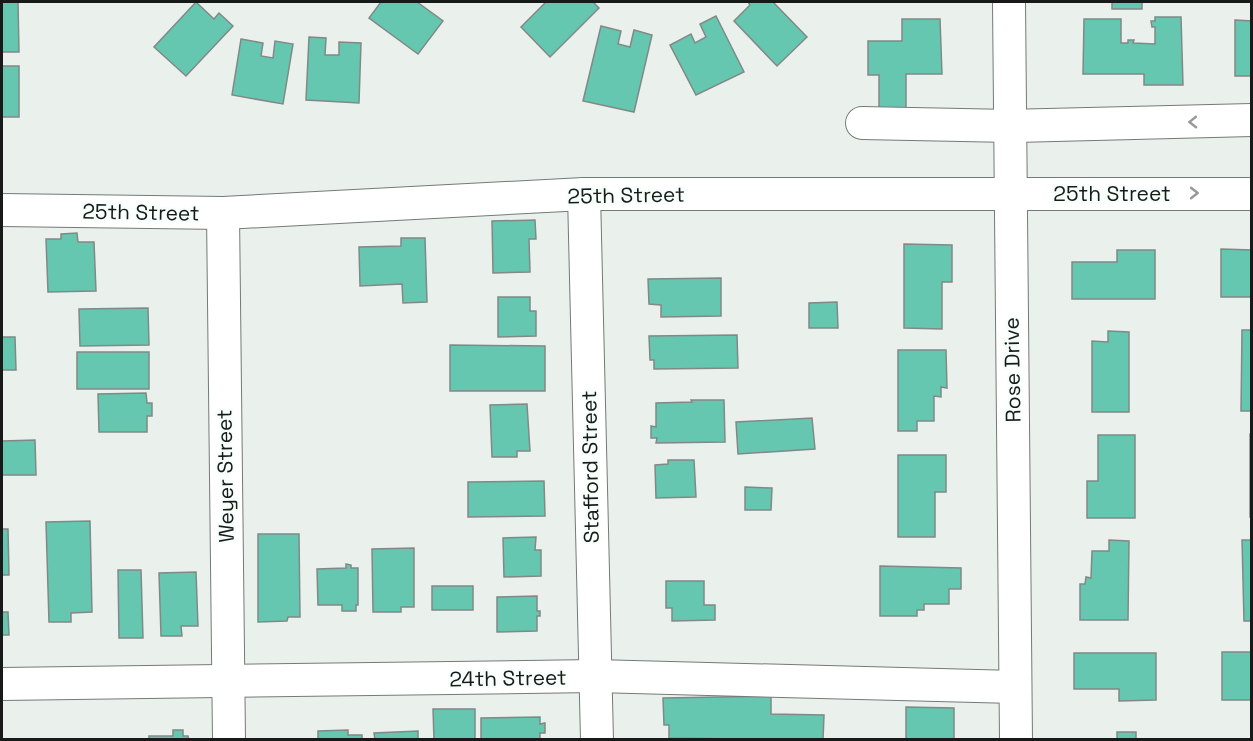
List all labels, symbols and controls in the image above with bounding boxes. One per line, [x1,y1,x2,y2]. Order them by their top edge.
one-way arrow [1189,115,1198,128]
street label: 25th Street [567,180,685,210]
street label: 25th Street [1053,180,1171,207]
one-way arrow [1190,187,1199,199]
street label: 25th Street [82,197,200,227]
street label: Rose Drive [998,317,1026,423]
street label: Stafford Street [575,390,605,544]
street label: Weyer Street [210,409,240,543]
street label: 24th Street [449,663,567,693]

